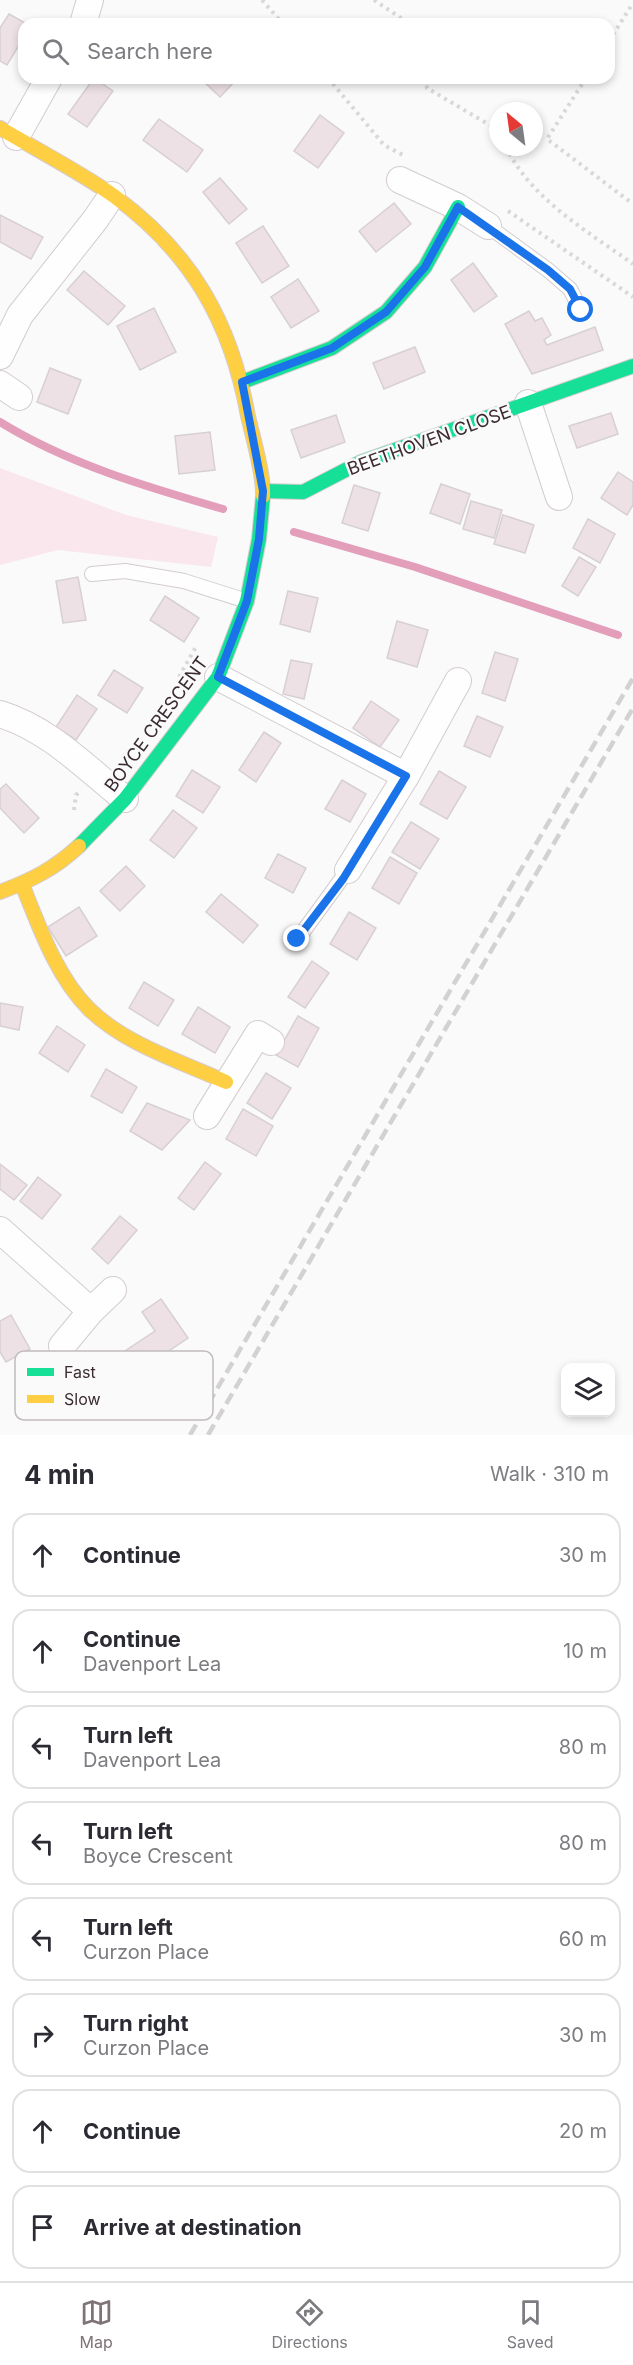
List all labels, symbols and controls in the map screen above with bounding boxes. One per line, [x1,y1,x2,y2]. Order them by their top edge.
search box [18,18,615,84]
icon: search [39,35,72,68]
text: Search here [87,38,213,64]
north arrow [489,102,543,156]
route start [567,296,593,322]
street label: BEETHOVEN CLOSE [344,401,514,479]
street label: BOYCE CRESCENT [100,652,212,796]
route end [283,925,309,951]
legend [15,1351,213,1420]
text: Fast [64,1362,96,1382]
map controls [561,1363,615,1417]
button: layers [561,1363,615,1417]
text: Slow [64,1389,101,1409]
text: 4 min [24,1459,95,1490]
text: Walk · 310 m [490,1462,609,1486]
icon: ahead [26,1539,59,1572]
text: Continue [83,1542,181,1568]
text: 30 m [559,1543,607,1567]
text: Continue [83,1626,181,1652]
icon: ahead [26,1635,59,1668]
text: 10 m [563,1639,607,1663]
text: Davenport Lea [83,1652,221,1676]
text: Turn left [83,1722,173,1748]
icon: left [26,1731,59,1764]
text: 80 m [559,1735,607,1759]
text: Davenport Lea [83,1748,221,1772]
text: Turn left [83,1818,173,1844]
icon: left [26,1827,59,1860]
text: 80 m [559,1831,607,1855]
text: Boyce Crescent [83,1844,233,1868]
text: Turn left [83,1914,173,1940]
icon: left [26,1923,59,1956]
text: 60 m [559,1927,607,1951]
text: Curzon Place [83,1940,209,1964]
text: Turn right [83,2010,189,2036]
icon: right [26,2019,59,2052]
text: 30 m [559,2023,607,2047]
text: Curzon Place [83,2036,209,2060]
icon: ahead [26,2115,59,2148]
text: Continue [83,2118,181,2144]
text: 20 m [559,2119,607,2143]
icon: arrive [26,2211,59,2244]
text: Arrive at destination [83,2214,302,2240]
tab: Map [79,2296,113,2352]
tab: Directions [272,2296,348,2352]
tab: Saved [507,2296,554,2352]

